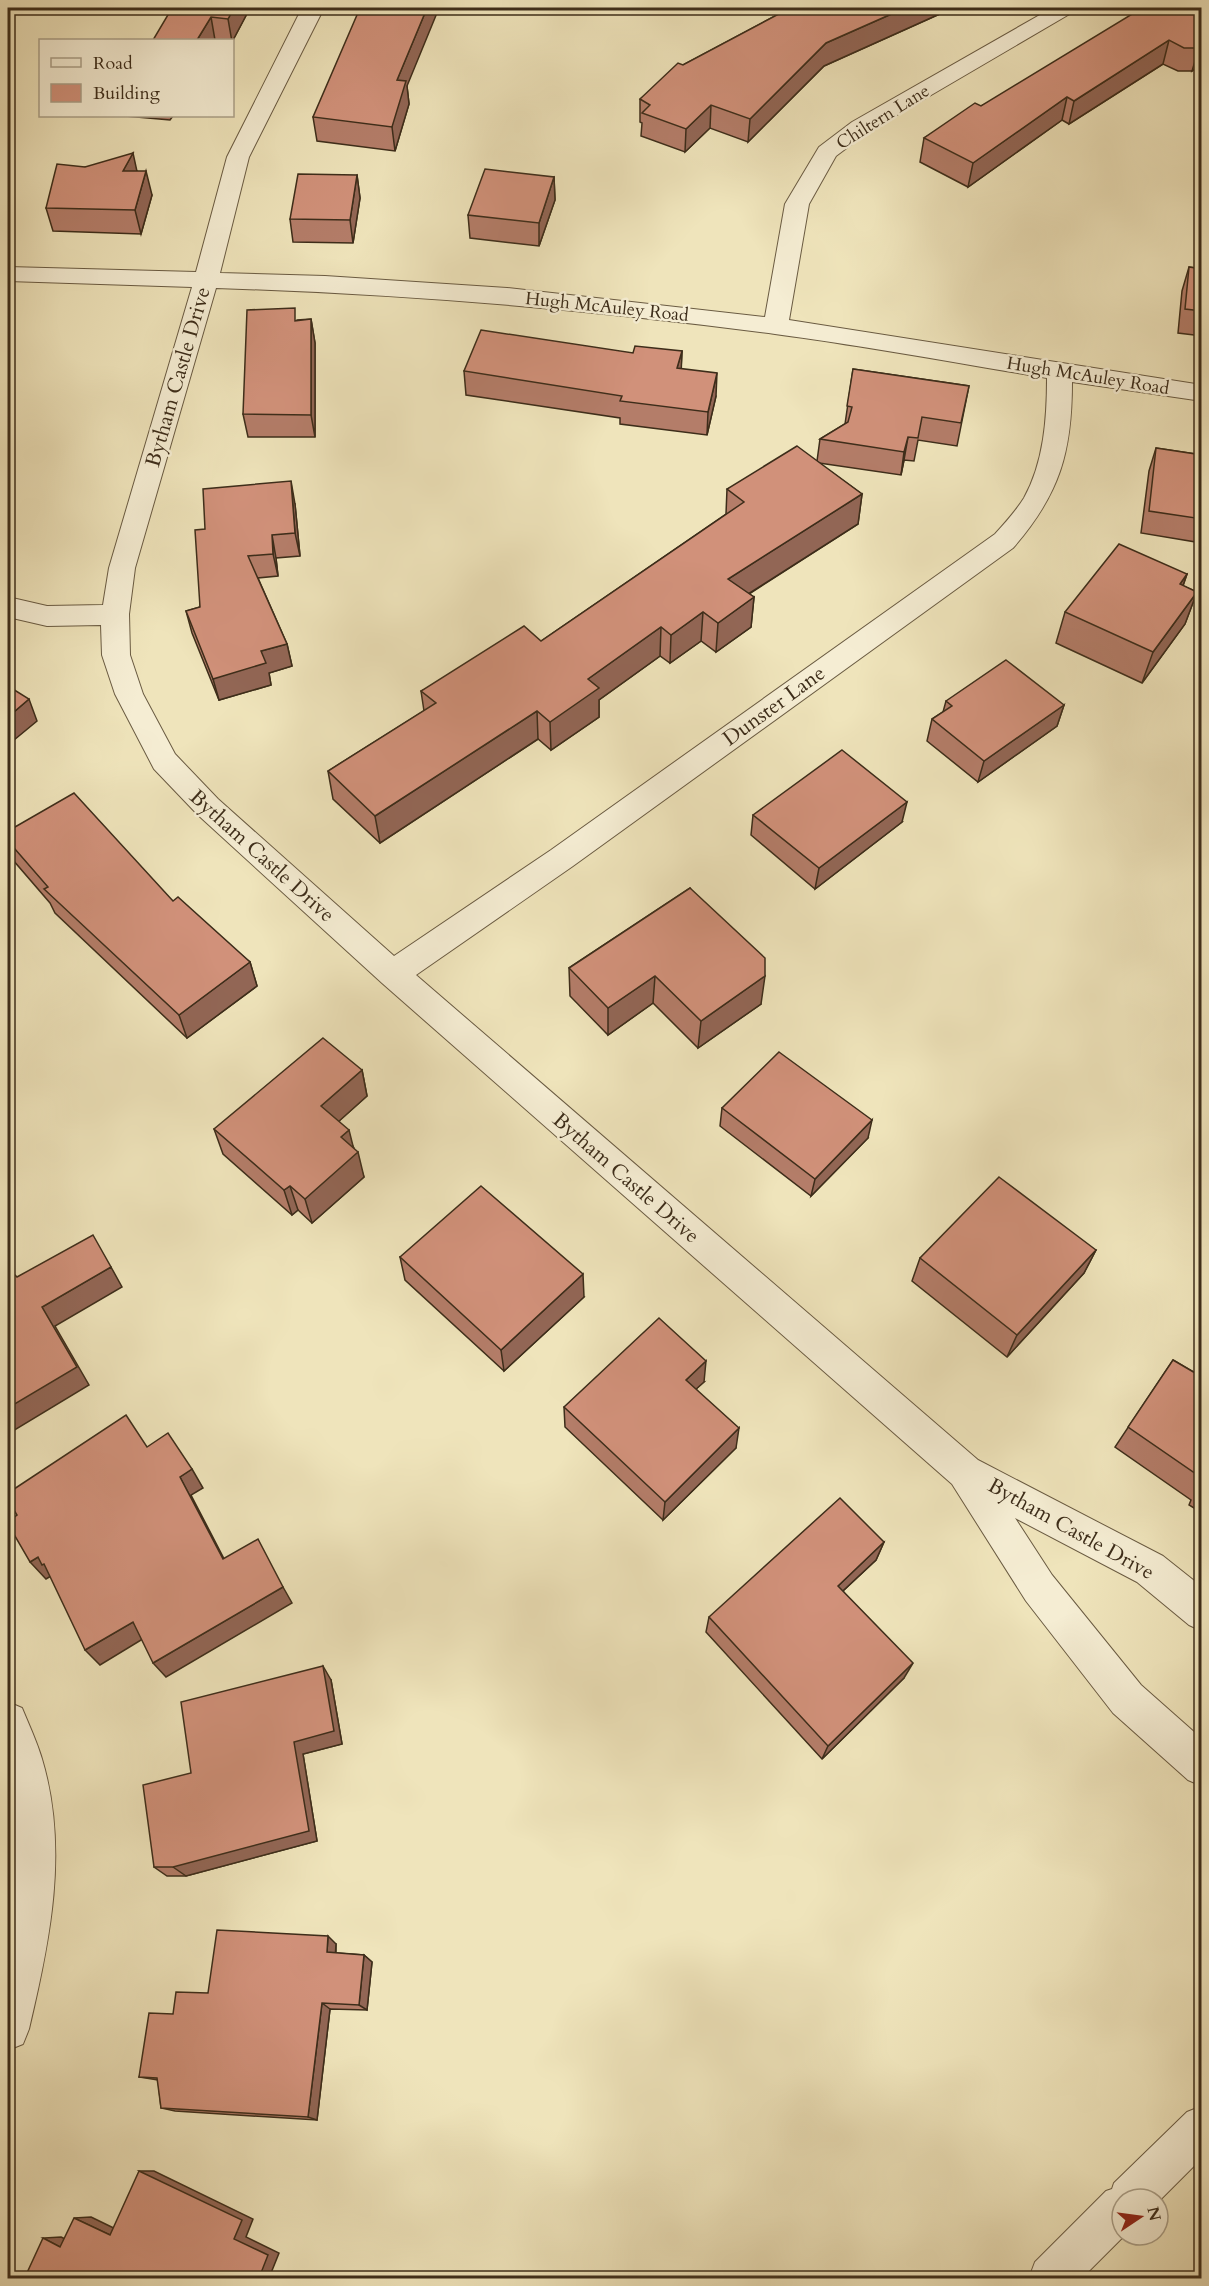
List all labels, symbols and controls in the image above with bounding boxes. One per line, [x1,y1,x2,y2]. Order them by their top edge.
legend [39,39,234,117]
text: Road [93,51,133,76]
street label: Chiltern Lane [831,78,935,156]
text: Building [93,81,161,106]
street label: Bytham Castle Drive [138,284,218,470]
street label: Hugh McAuley Road [524,286,690,328]
street label: Hugh McAuley Road [1005,351,1171,401]
street label: Dunster Lane [717,659,831,753]
street label: Bytham Castle Drive [183,783,341,929]
street label: Bytham Castle Drive [546,1106,706,1250]
street label: Bytham Castle Drive [983,1471,1159,1587]
north arrow [1110,2187,1170,2247]
text: N [1141,2205,1166,2223]

